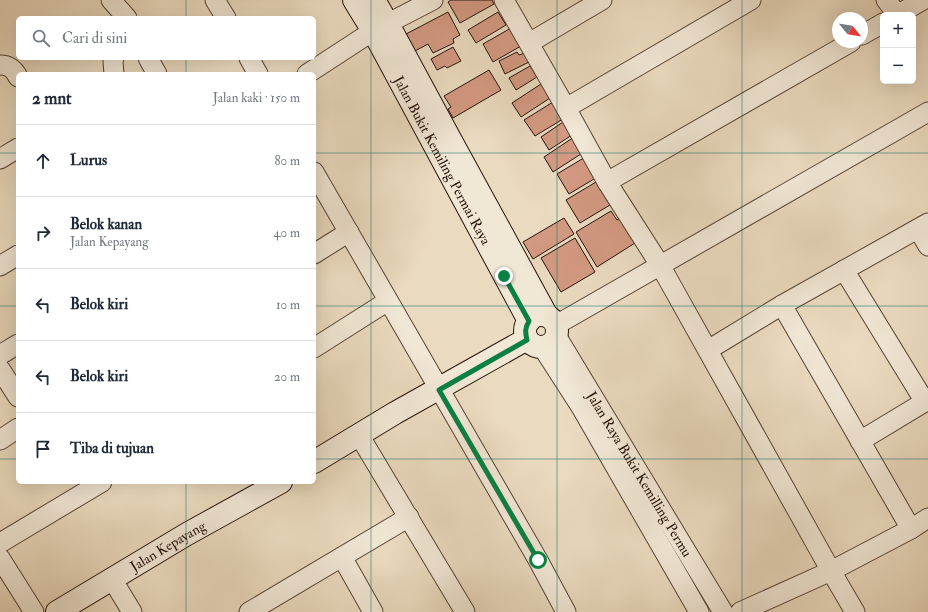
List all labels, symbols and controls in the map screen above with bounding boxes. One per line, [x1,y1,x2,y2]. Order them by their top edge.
north arrow [832,12,868,48]
map controls [880,12,916,84]
button: + [880,12,916,48]
search box [16,16,316,60]
icon: search [30,27,52,49]
text: Cari di sini [62,29,127,48]
button: − [880,48,916,84]
street label: Jalan Bukit Kemiling Permai Raya [390,72,495,248]
text: 2 mnt [32,88,72,109]
text: Jalan kaki · 150 m [213,90,300,106]
icon: ahead [32,150,54,172]
text: Lurus [70,151,107,170]
text: 80 m [274,153,300,169]
text: Belok kanan [70,215,142,234]
icon: right [32,222,54,244]
text: 40 m [274,225,300,241]
text: Jalan Kepayang [70,234,149,250]
route end [495,267,513,285]
icon: left [32,294,54,316]
text: Belok kiri [70,295,128,314]
text: 10 m [276,297,300,313]
icon: left [32,366,54,388]
text: Belok kiri [70,367,128,386]
text: 20 m [274,369,300,385]
street label: Jalan Raya Bukit Kemilling Permu [583,387,696,560]
icon: arrive [32,438,54,460]
text: Tiba di tujuan [70,439,154,458]
street label: Jalan Kepayang [126,516,209,575]
route start [529,551,547,569]

